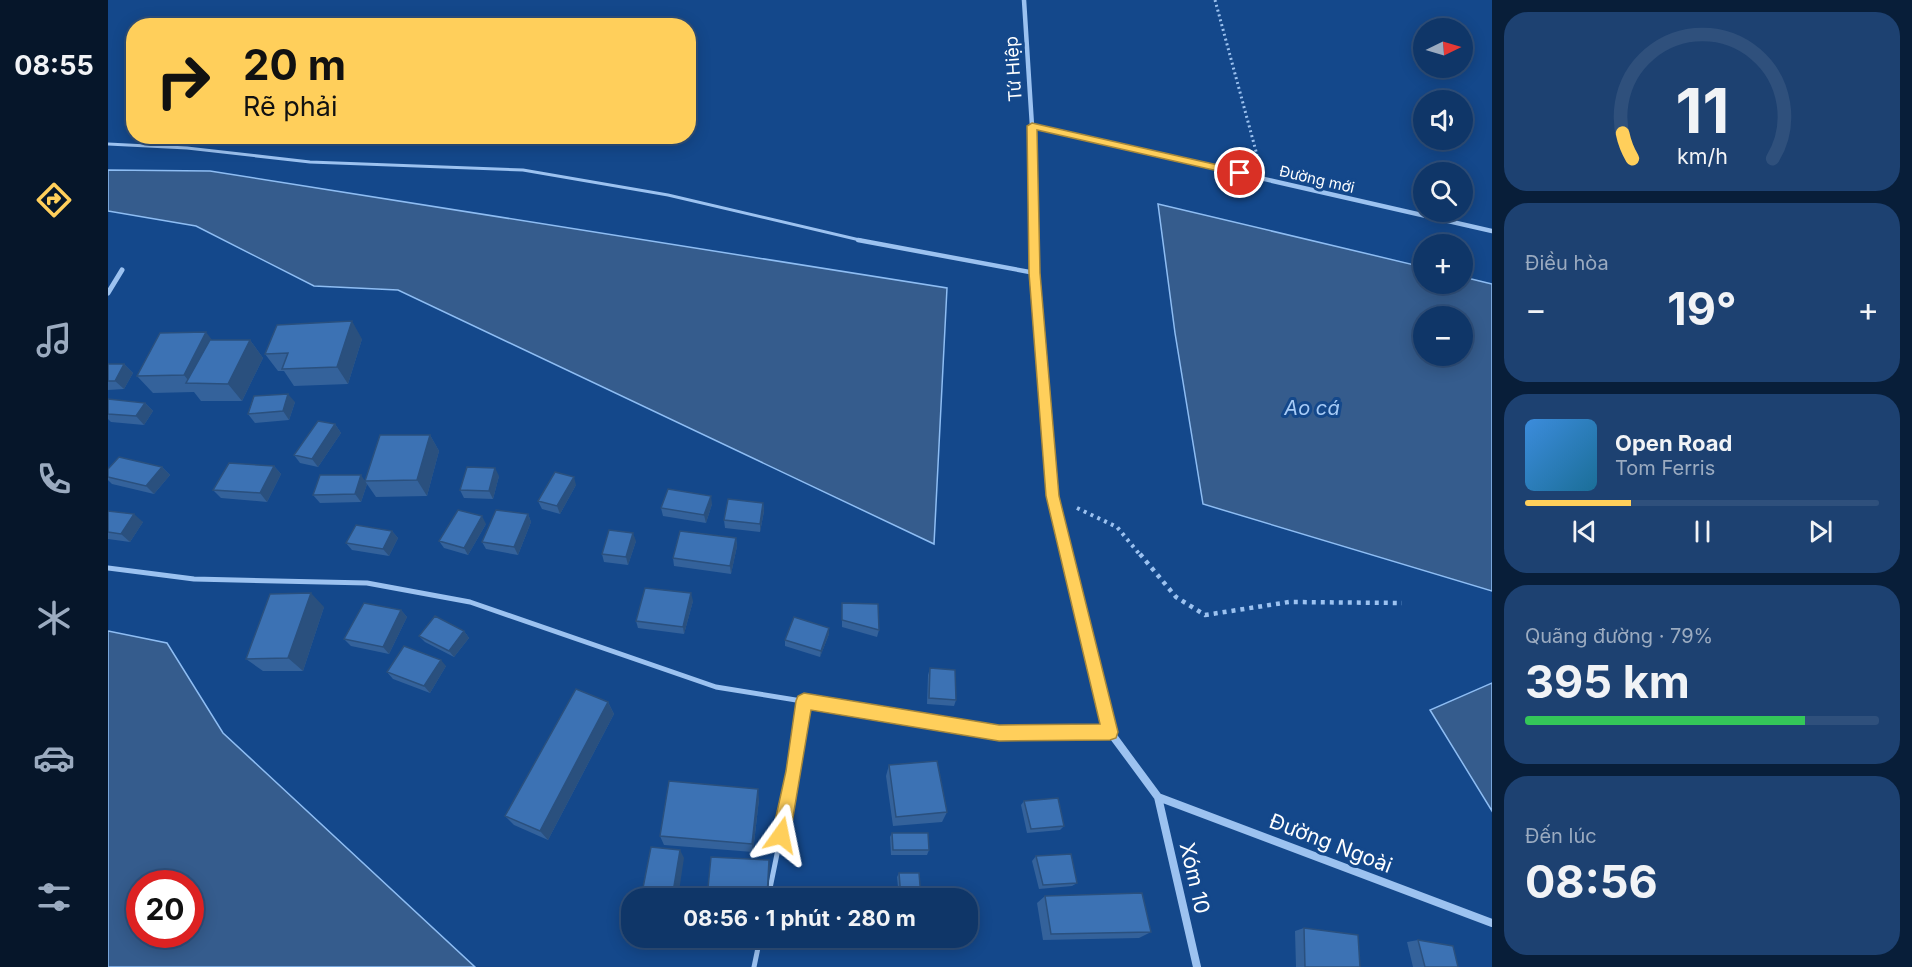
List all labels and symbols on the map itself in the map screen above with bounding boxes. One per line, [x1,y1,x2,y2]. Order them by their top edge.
north arrow [1413,18,1473,78]
street label: Tứ Hiệp [1000,35,1026,103]
pin [1214,147,1265,198]
street label: Đường mới [1278,161,1356,197]
water label: Ao cá [1283,396,1340,420]
position arrow [749,803,813,867]
street label: Đường Ngoài [1266,808,1396,878]
street label: Xóm 10 [1175,840,1215,916]
speed limit sign: 20 [126,870,204,948]

